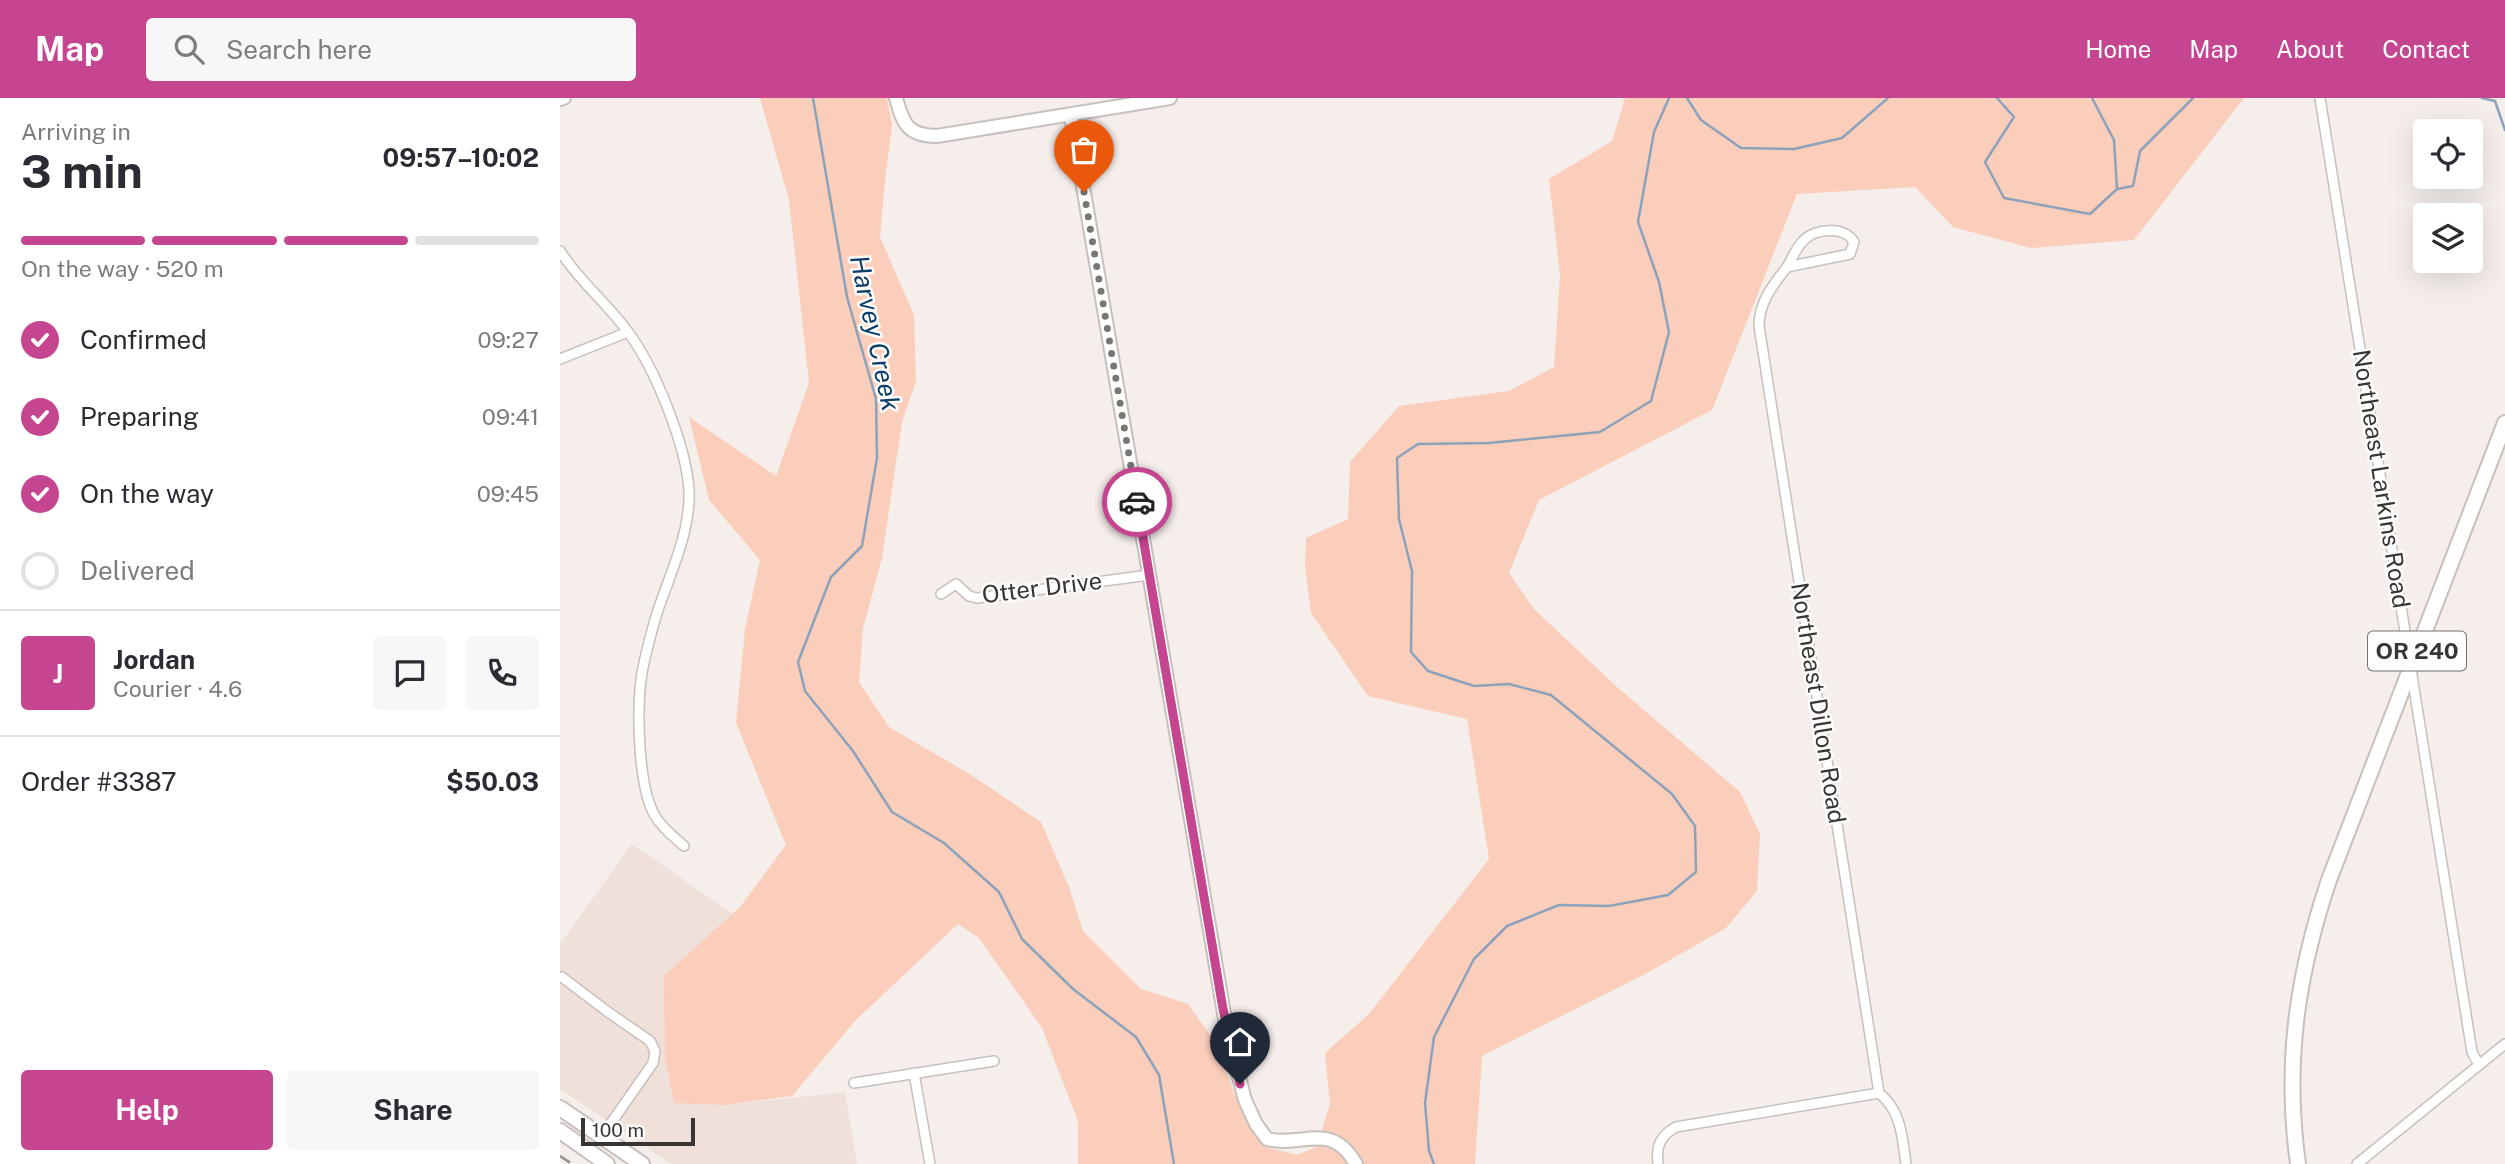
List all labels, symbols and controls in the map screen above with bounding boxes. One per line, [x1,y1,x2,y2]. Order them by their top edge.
search box [146,18,636,81]
text: Map [35,30,104,68]
icon: search [170,30,208,68]
text: Search here [226,34,372,65]
text: Home [2085,35,2151,63]
text: Map [2189,35,2238,63]
text: About [2276,35,2344,63]
text: Contact [2382,35,2470,63]
text: Arriving in [21,118,131,145]
map controls [2413,119,2483,273]
button: locate [2413,119,2483,189]
pin [1054,120,1114,192]
icon: bag [1065,131,1103,169]
text: 09:57–10:02 [383,142,539,173]
text: 3 min [21,144,143,198]
button: layers [2413,203,2483,273]
water label: Harvey Creek [844,252,907,413]
text: On the way · 520 m [21,255,224,282]
icon: check [21,321,59,359]
text: Confirmed [80,324,207,355]
text: 09:27 [478,326,539,353]
street label: Northeast Larkins Road [2348,348,2416,610]
icon: check [21,398,59,436]
text: Preparing [80,401,199,432]
text: 09:41 [482,403,539,430]
courier [1102,467,1172,537]
icon: check [21,475,59,513]
text: On the way [80,478,214,509]
text: 09:45 [477,480,539,507]
icon: car [1118,483,1156,521]
text: Delivered [80,555,195,586]
street label: Otter Drive [980,566,1104,608]
street label: Northeast Dillon Road [1786,580,1852,825]
road number: OR 240 [2368,632,2466,670]
button: chat [373,636,447,710]
button: phone [465,636,539,710]
text: Jordan [113,644,195,675]
text: J [53,658,63,689]
text: Courier · 4.6 [113,675,242,702]
text: Order #3387 [21,766,177,797]
text: $50.03 [446,766,539,797]
pin [1210,1012,1270,1084]
icon: home [1221,1023,1259,1061]
button: Help [21,1070,273,1150]
button: Share [287,1070,539,1150]
scale bar [581,1115,695,1147]
text: 100 m [592,1119,644,1141]

